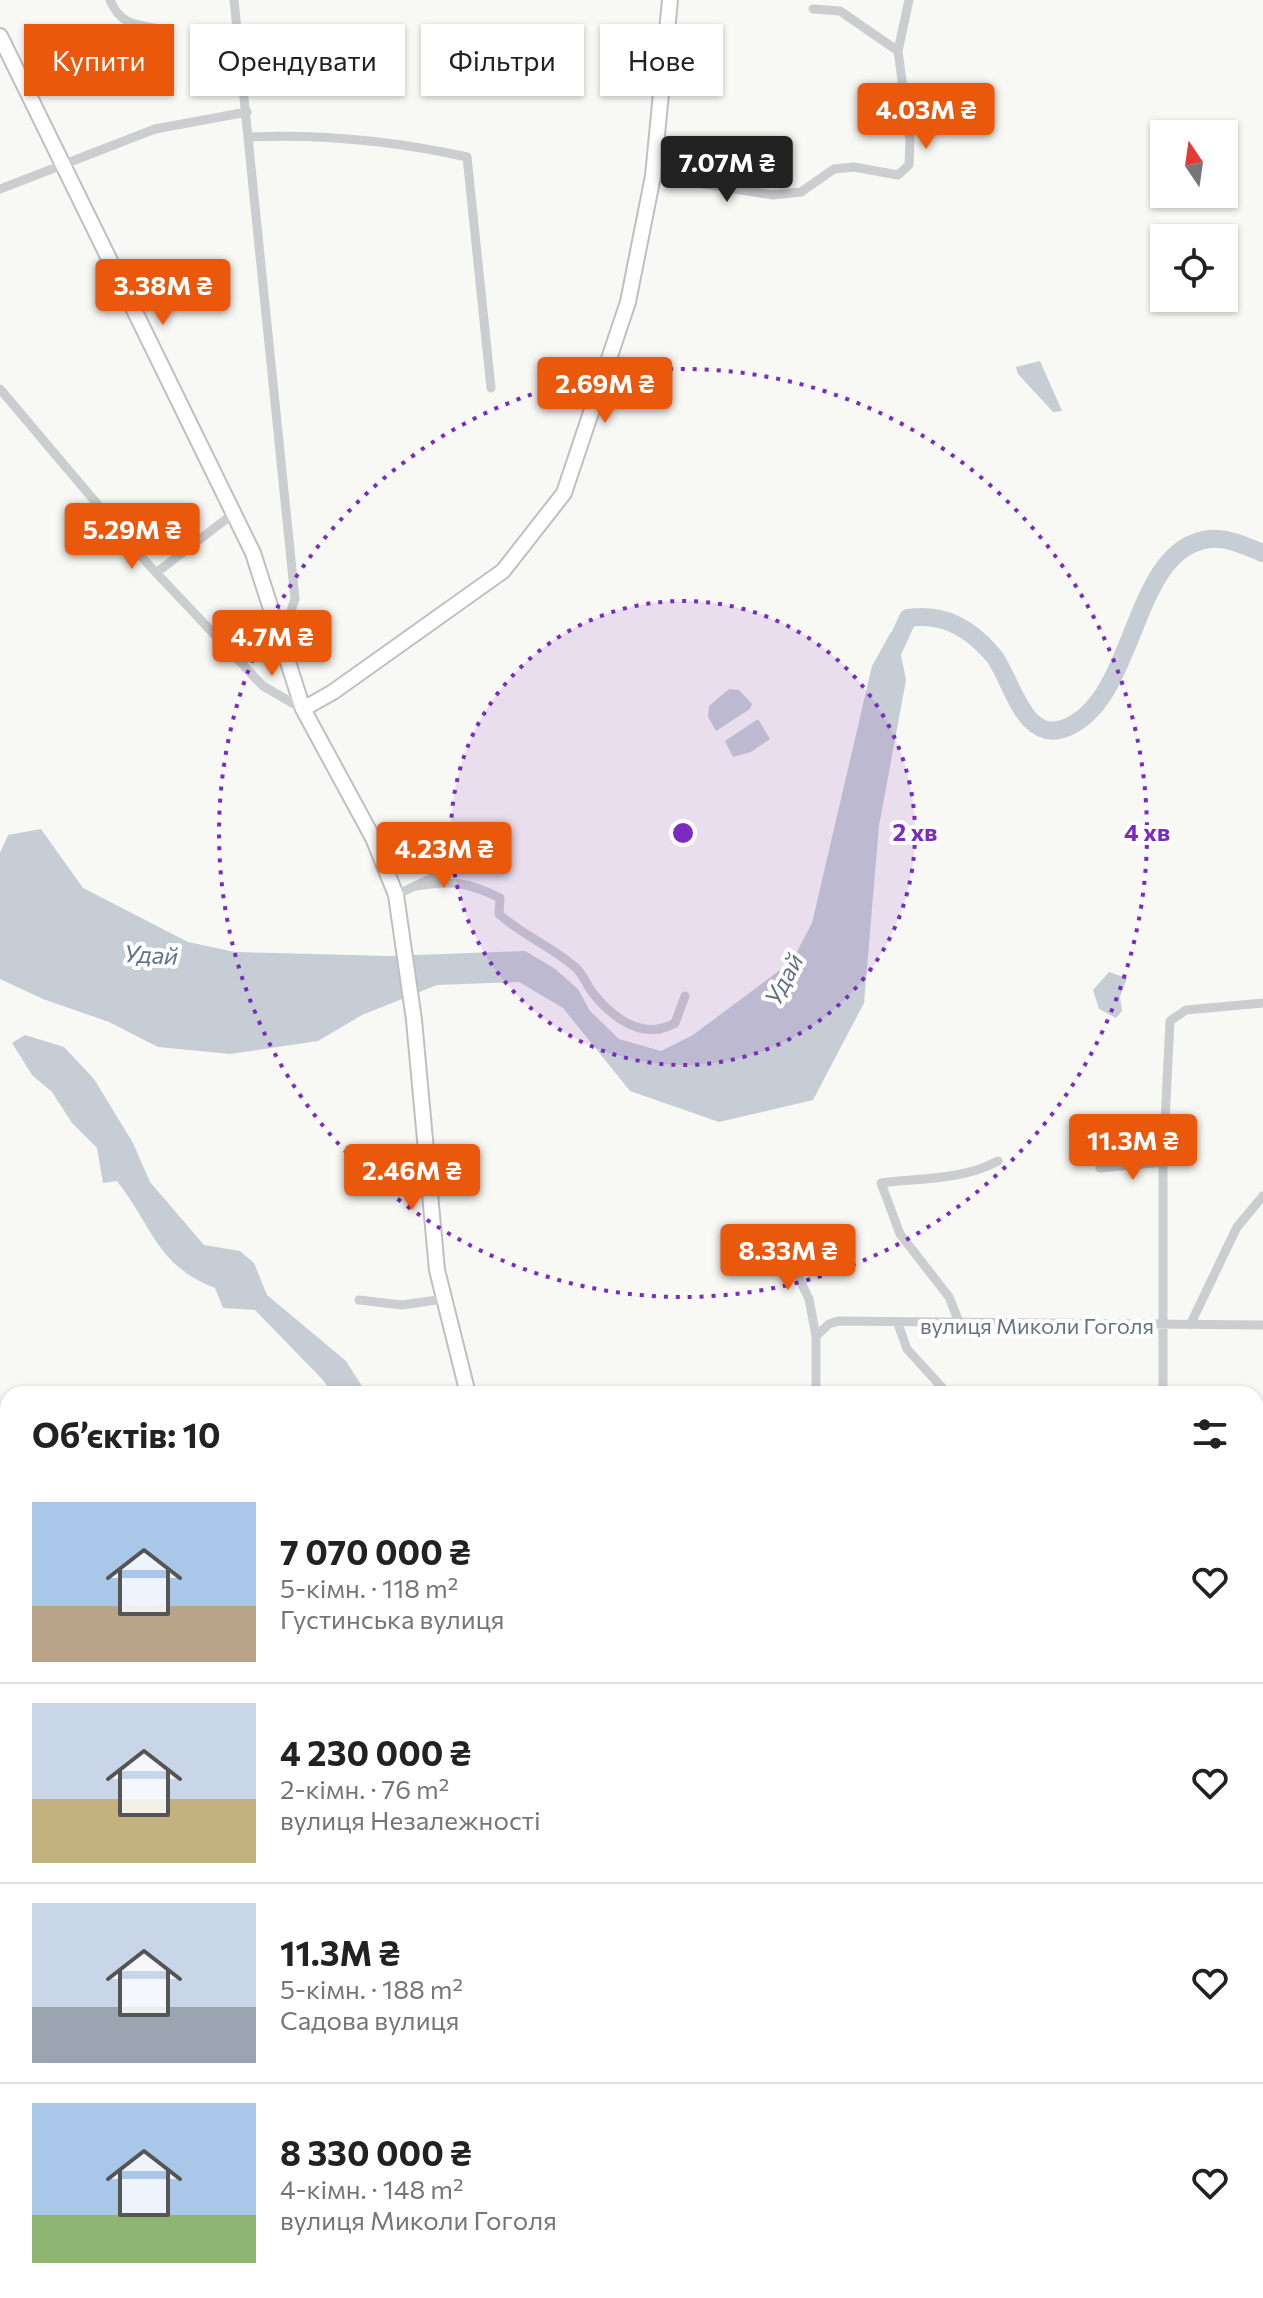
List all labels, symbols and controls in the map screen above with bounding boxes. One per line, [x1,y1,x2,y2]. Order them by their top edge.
chip: Купити [24,24,174,96]
chip: Орендувати [190,24,405,96]
chip: Фільтри [421,24,584,96]
chip: Нове [600,24,723,96]
pin: 4.03M ₴ [852,83,1000,151]
text: 4.03M ₴ [876,93,976,124]
north arrow [1150,120,1238,208]
map controls [1150,120,1238,312]
pin: 7.07M ₴ [653,136,801,204]
text: 7.07M ₴ [679,146,775,177]
button: locate [1150,224,1238,312]
pin: 3.38M ₴ [89,259,237,327]
text: 3.38M ₴ [113,269,213,300]
pin: 2.69M ₴ [531,357,679,425]
text: 2.69M ₴ [555,367,655,398]
pin: 5.29M ₴ [58,503,206,571]
text: 5.29M ₴ [83,513,181,544]
pin: 4.7M ₴ [207,610,337,678]
text: 4.7M ₴ [230,620,314,651]
text: 2 хв [893,817,938,846]
text: 4 хв [1124,817,1170,846]
centre of rings [669,819,697,847]
pin: 4.23M ₴ [370,822,518,890]
text: 4.23M ₴ [394,832,494,863]
water label: Удай [123,938,179,970]
water label: Удай [757,948,809,1010]
pin: 11.3M ₴ [1059,1114,1207,1182]
text: 11.3M ₴ [1087,1124,1179,1155]
pin: 2.46M ₴ [338,1144,486,1212]
text: 2.46M ₴ [362,1154,462,1185]
pin: 8.33M ₴ [714,1224,862,1292]
text: 8.33M ₴ [738,1234,838,1265]
street label: вулиця Миколи Гоголя [920,1312,1154,1339]
icon: filters [1188,1412,1232,1456]
text: Об’єктів: 10 [32,1413,221,1455]
text: 7 070 000 ₴ [280,1530,471,1572]
icon: home [96,1534,192,1630]
icon: heart [1188,1560,1232,1604]
text: 5-кімн. · 118 m² [280,1572,458,1603]
text: Густинська вулиця [280,1603,504,1634]
text: 4 230 000 ₴ [280,1731,471,1773]
icon: home [96,1735,192,1831]
icon: heart [1188,1761,1232,1805]
text: 2-кімн. · 76 m² [280,1773,449,1804]
text: вулиця Незалежності [280,1804,541,1835]
text: 11.3M ₴ [280,1931,400,1973]
icon: home [96,1935,192,2031]
icon: heart [1188,1961,1232,2005]
text: 5-кімн. · 188 m² [280,1973,463,2004]
text: Садова вулиця [280,2004,459,2035]
text: 8 330 000 ₴ [280,2131,472,2173]
icon: home [96,2135,192,2231]
icon: heart [1188,2161,1232,2205]
text: 4-кімн. · 148 m² [280,2173,463,2204]
text: вулиця Миколи Гоголя [280,2204,557,2235]

